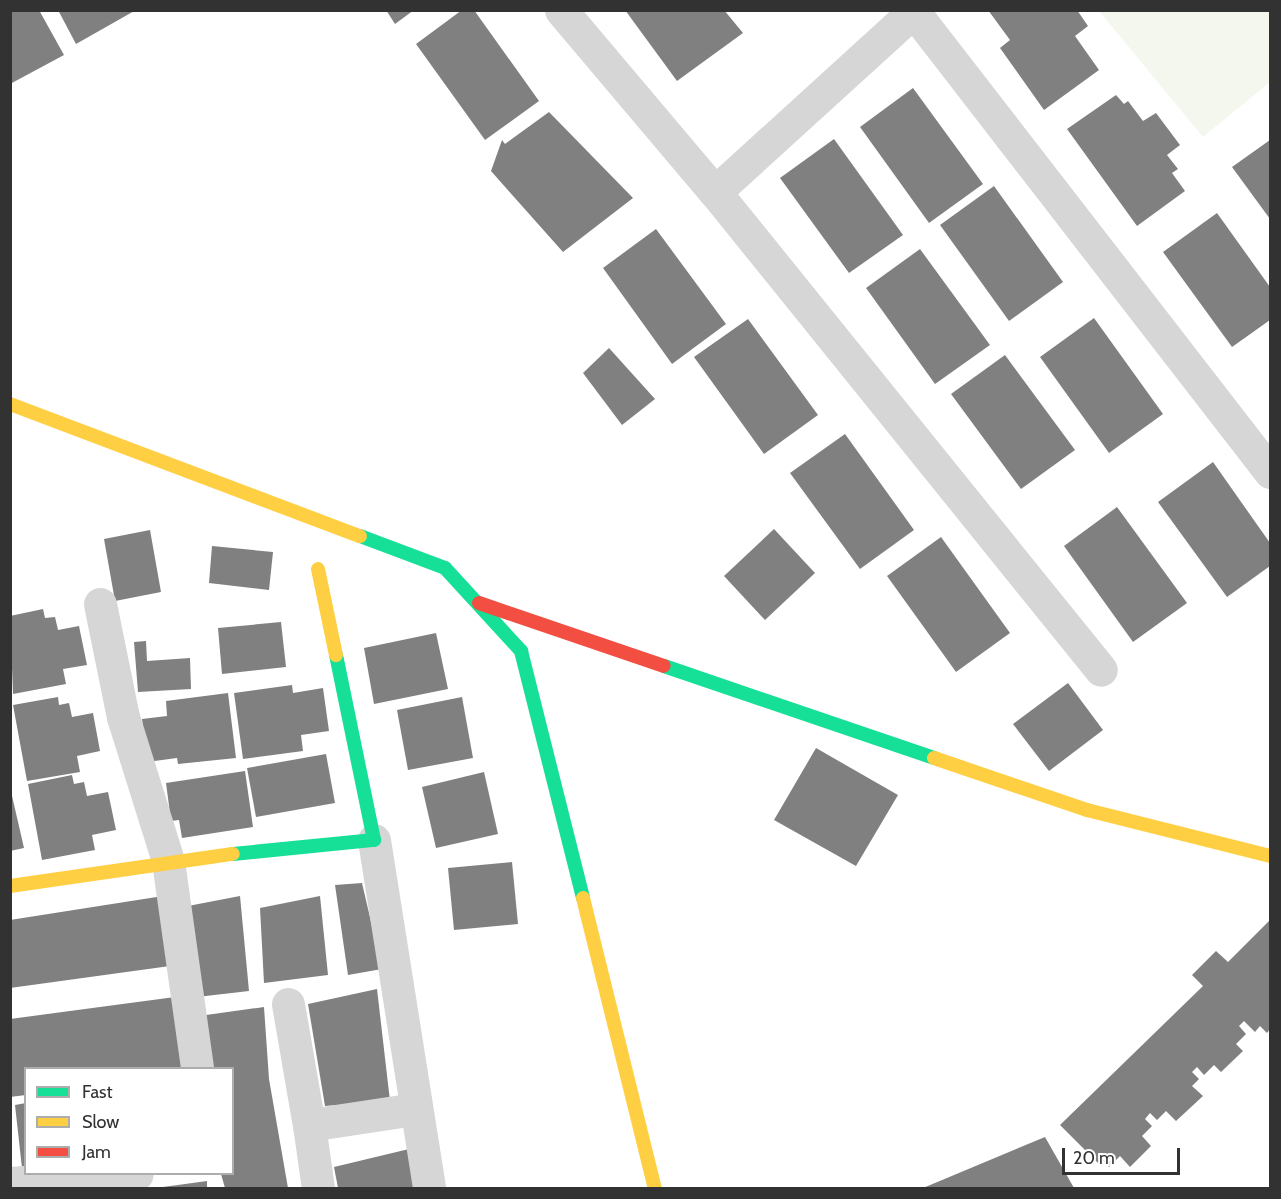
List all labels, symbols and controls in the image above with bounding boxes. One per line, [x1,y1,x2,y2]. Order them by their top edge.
legend [24,1067,234,1175]
text: Fast [82,1081,113,1103]
text: Slow [82,1111,119,1133]
scale bar [1065,1136,1184,1174]
text: Jam [82,1141,111,1163]
text: 20 m [1073,1147,1115,1169]

